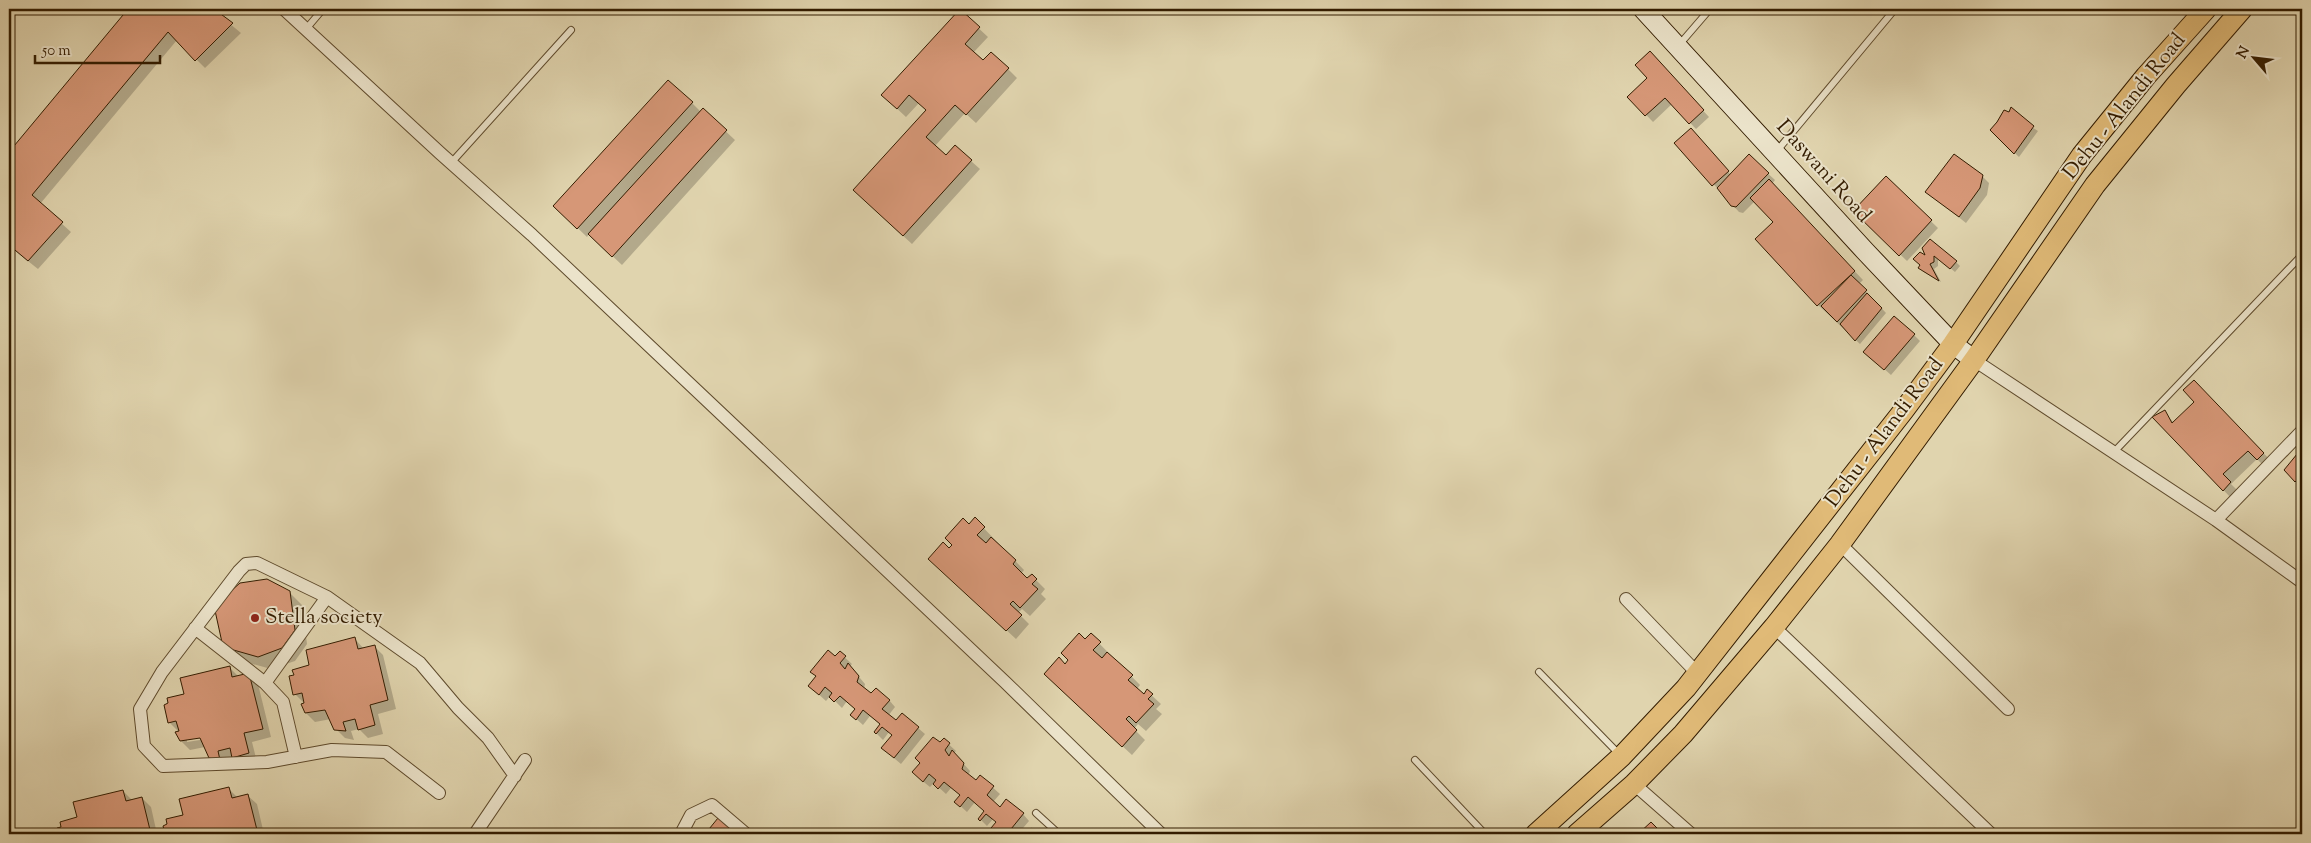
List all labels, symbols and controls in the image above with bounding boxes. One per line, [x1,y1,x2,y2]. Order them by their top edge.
street label: Dehu - Alandi Road [2056,27,2194,187]
scale bar [35,32,160,64]
north arrow [2228,32,2278,82]
text: 50 m [41,41,71,62]
text: N [2233,43,2256,62]
street label: Daswani Road [1768,114,1878,230]
street label: Dehu - Alandi Road [1819,352,1951,514]
place label: Stella society [265,603,383,633]
marker: Stella society [249,612,261,624]

